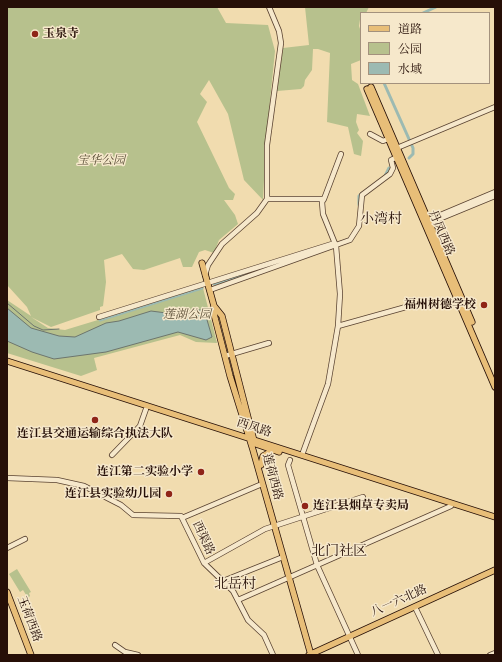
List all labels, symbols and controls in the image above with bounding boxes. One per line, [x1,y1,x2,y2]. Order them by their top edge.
legend [360,12,490,84]
text: 道路 [398,21,422,37]
place label: 玉泉寺 [43,27,79,41]
marker: 玉泉寺 [30,29,40,39]
text: 公园 [398,41,422,57]
text: 水域 [398,61,422,77]
park label: 宝华公园 [77,154,125,168]
street label: 丹凤西路 [425,208,457,258]
district label: 小湾村 [360,212,402,228]
place label: 福州树德学校 [404,298,476,312]
marker: 福州树德学校 [479,300,489,310]
park label: 莲湖公园 [163,308,211,322]
marker: 连江县交通运输综合执法大队 [90,415,100,425]
street label: 西凤路 [235,416,273,440]
place label: 连江县交通运输综合执法大队 [17,427,173,441]
street label: 莲荷西路 [259,452,285,502]
place label: 连江第二实验小学 [97,465,193,479]
marker: 连江第二实验小学 [196,467,206,477]
place label: 连江县实验幼儿园 [65,487,161,501]
marker: 连江县实验幼儿园 [164,489,174,499]
place label: 连江县烟草专卖局 [313,499,409,513]
marker: 连江县烟草专卖局 [300,501,310,511]
street label: 西渠路 [189,519,217,557]
district label: 北门社区 [311,544,367,560]
district label: 北岳村 [214,577,256,593]
street label: 八一六北路 [369,582,429,620]
street label: 玉荷西路 [14,594,44,644]

